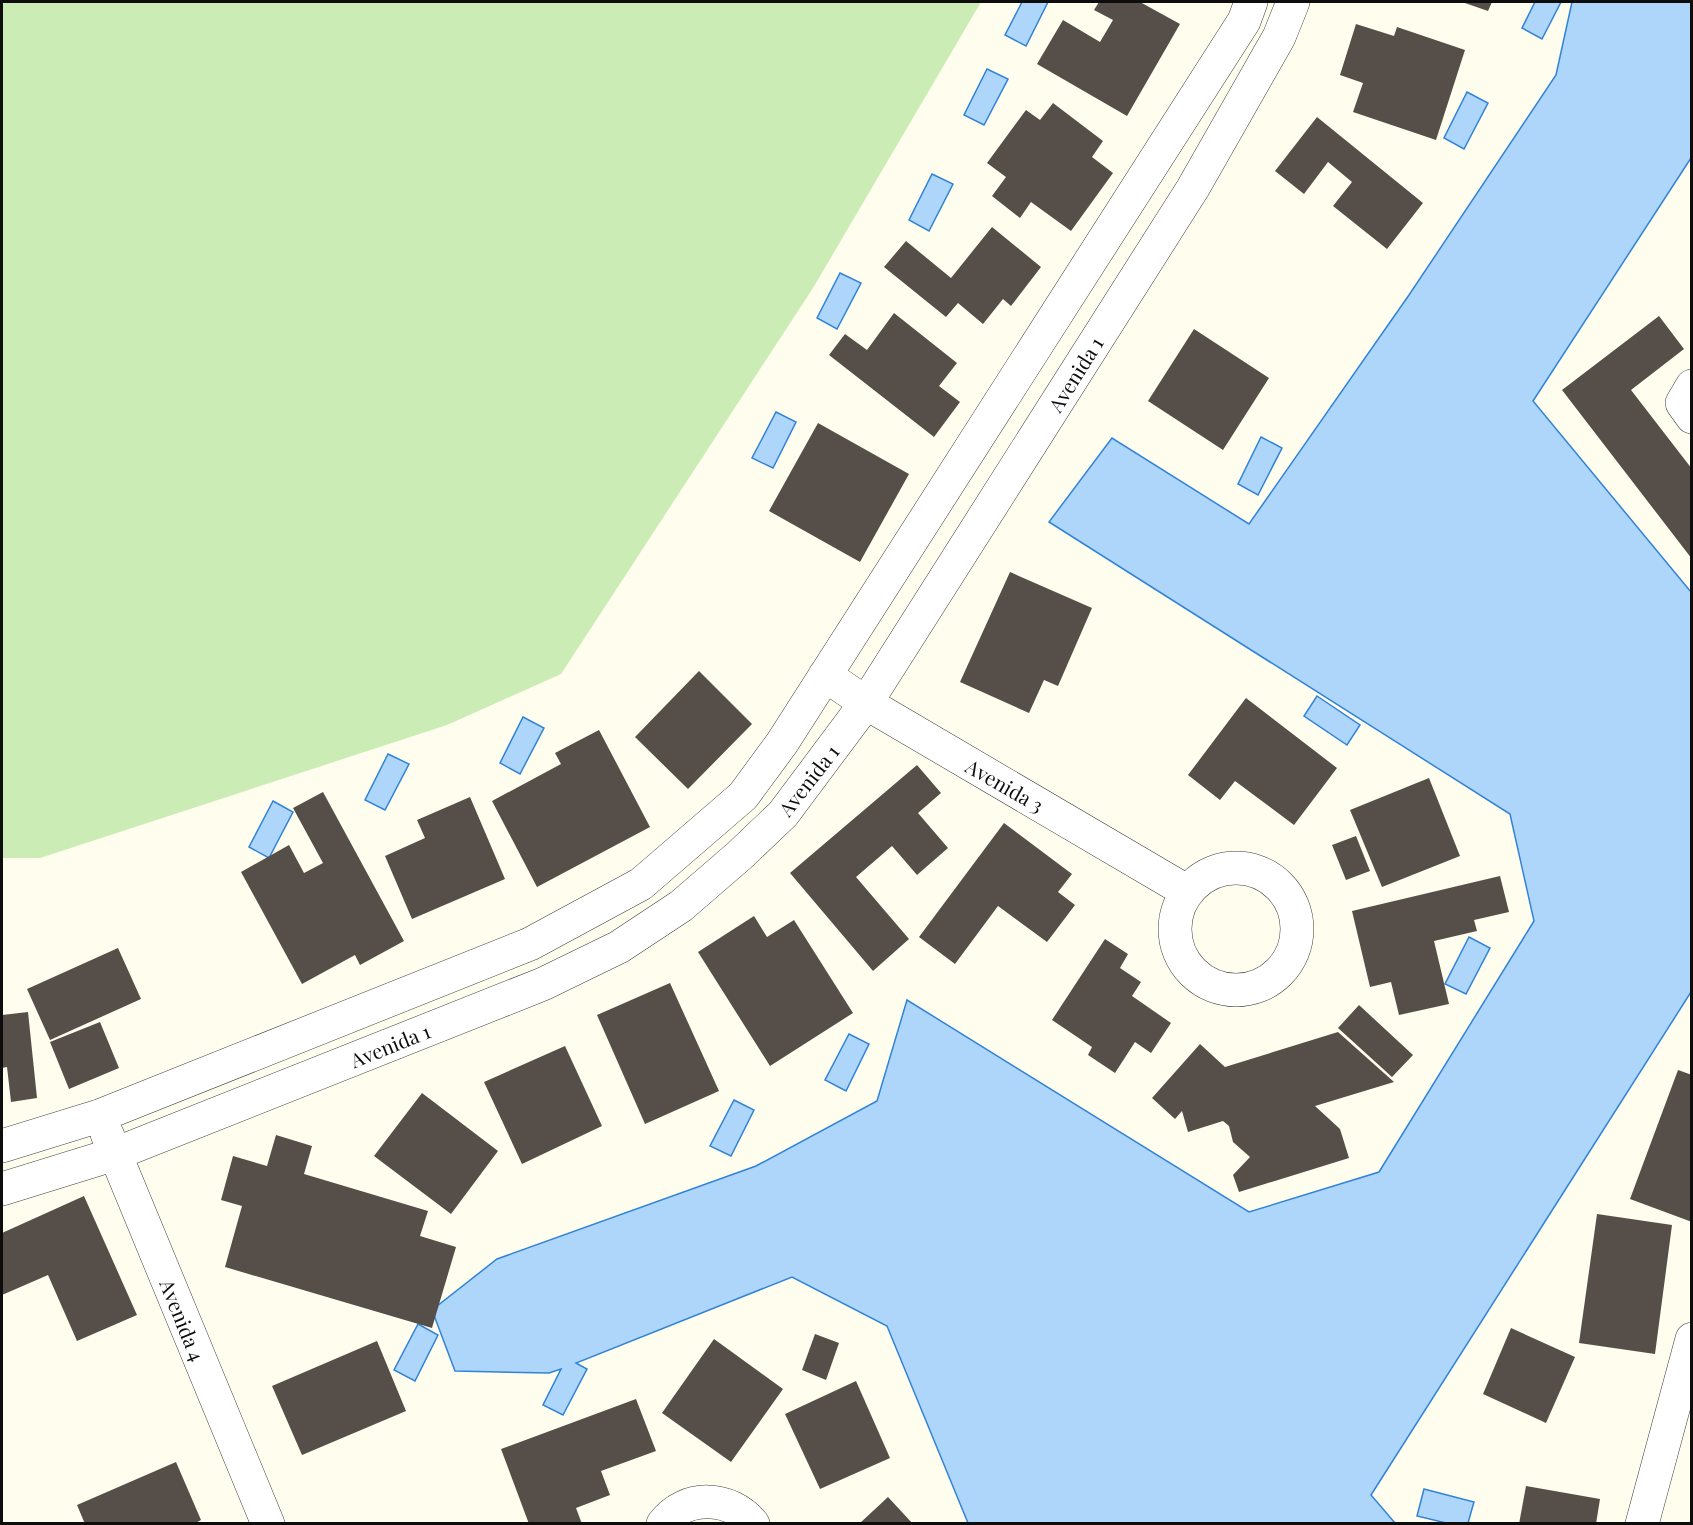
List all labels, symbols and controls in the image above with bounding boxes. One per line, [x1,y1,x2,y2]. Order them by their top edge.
street label: Avenida 1 [1041,331,1109,418]
street label: Avenida 1 [771,739,844,822]
street label: Avenida 3 [960,751,1049,818]
street label: Avenida 1 [345,1017,434,1074]
street label: Avenida 4 [154,1274,212,1365]

